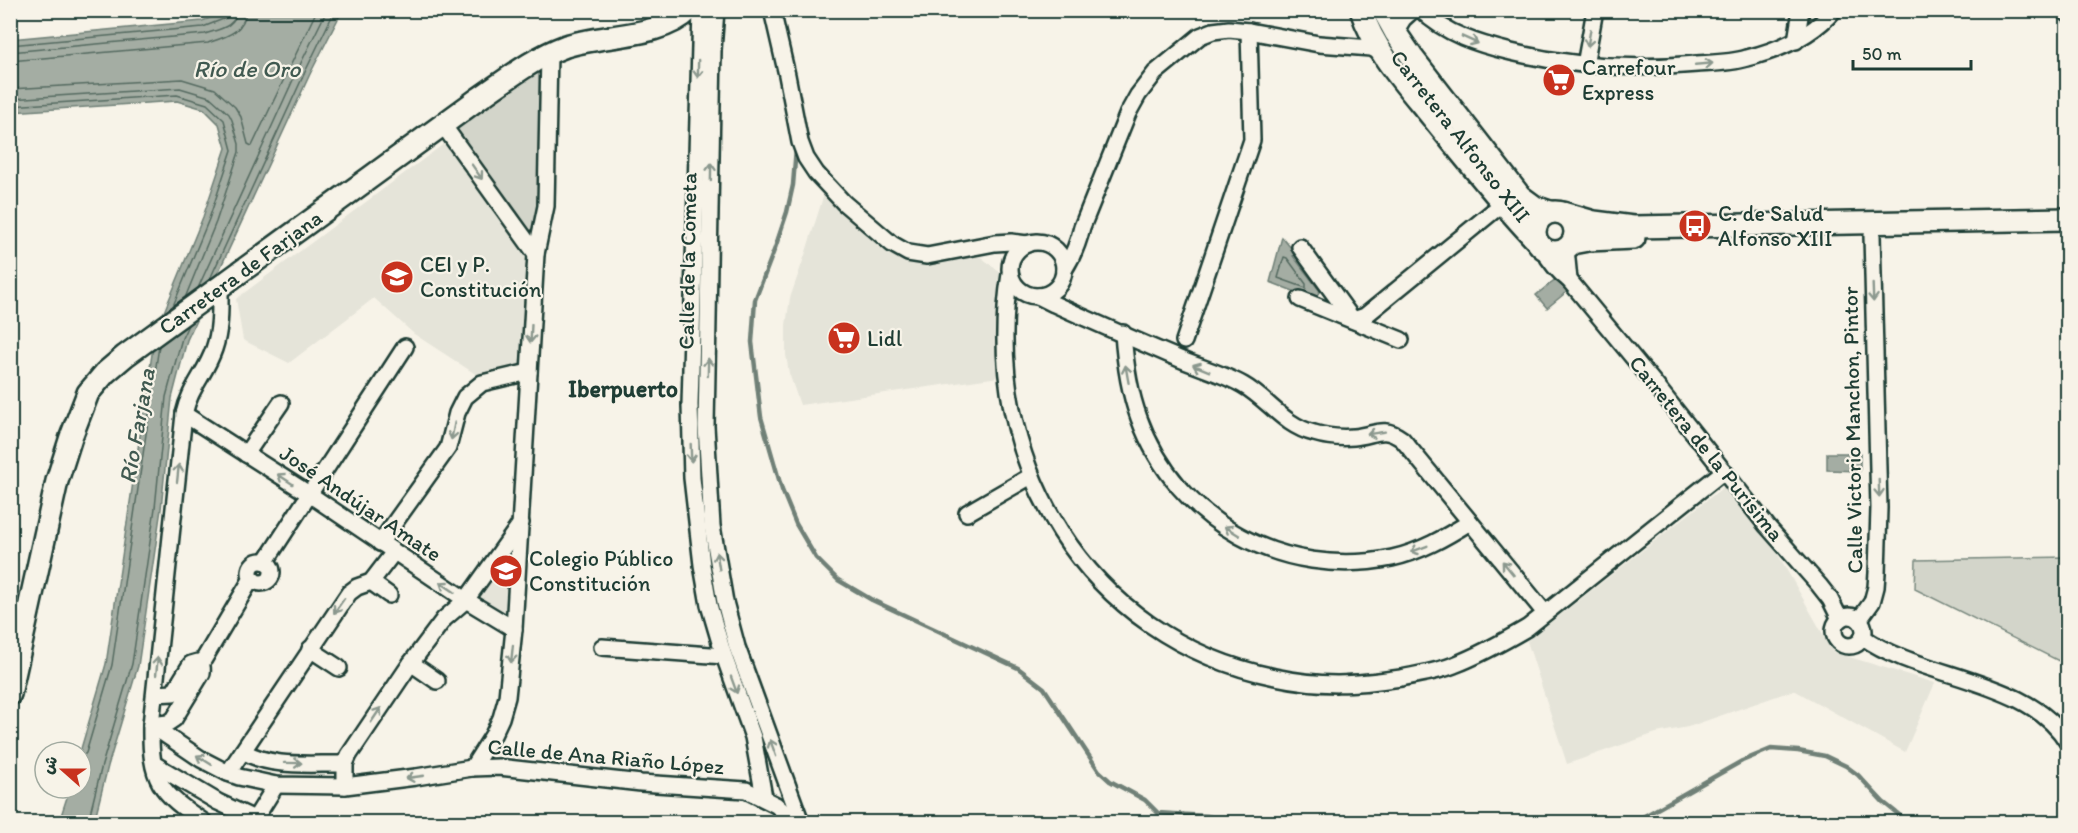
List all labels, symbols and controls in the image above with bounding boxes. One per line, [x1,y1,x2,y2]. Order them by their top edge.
one-way arrow [1584,27,1595,47]
scale bar [1853,33,1972,71]
one-way arrow [1461,36,1479,47]
text: 50 m [1862,43,1902,65]
street label: Carretera Alfonso XIII [1385,45,1536,228]
water label: Río de Oro [193,54,301,83]
place label: Carrefour Express [1582,54,1676,106]
one-way arrow [692,58,704,78]
one-way arrow [1693,58,1713,69]
supermarket icon: Carrefour Express [1541,62,1577,98]
one-way arrow [705,163,717,183]
one-way arrow [471,164,483,180]
street label: Calle de la Cometa [672,172,703,350]
place label: C. de Salud Alfonso XIII [1718,200,1832,252]
street label: Carretera de Farjana [153,204,327,341]
bus stop icon: C. de Salud Alfonso XIII [1677,208,1713,244]
place label: CEI y P. Constitución [420,251,542,303]
school or university icon: CEI y P. Constitución [379,259,415,295]
one-way arrow [1868,283,1879,303]
street label: Calle Victorio Manchon, Pintor [1836,286,1869,574]
supermarket icon: Lidl [826,320,862,356]
one-way arrow [525,323,536,343]
place label: Lidl [867,325,902,352]
street label: Carretera de la Purísima [1623,350,1790,547]
one-way arrow [702,358,714,378]
one-way arrow [1192,362,1211,373]
water label: Río Farjana [112,365,161,486]
one-way arrow [1121,365,1132,384]
district label: Iberpuerto [568,374,678,404]
one-way arrow [447,421,458,441]
one-way arrow [1366,427,1386,438]
street label: José Andújar Amate [275,439,447,568]
one-way arrow [685,442,697,462]
one-way arrow [173,463,184,483]
one-way arrow [277,472,294,484]
one-way arrow [1873,478,1884,498]
one-way arrow [1224,525,1241,537]
one-way arrow [1410,544,1428,555]
place label: Colegio Público Constitución [529,545,673,597]
one-way arrow [712,552,723,572]
school or university icon: Colegio Público Constitución [488,553,524,589]
one-way arrow [1501,561,1515,576]
one-way arrow [439,581,455,593]
one-way arrow [333,598,345,614]
one-way arrow [506,644,517,664]
one-way arrow [152,657,163,677]
one-way arrow [730,675,741,694]
one-way arrow [370,707,382,724]
street label: Calle de Ana Riaño López [487,733,725,780]
one-way arrow [767,739,778,758]
north arrow [33,740,93,800]
text: ش [37,753,61,776]
one-way arrow [196,754,213,766]
one-way arrow [282,757,302,769]
one-way arrow [405,772,425,783]

